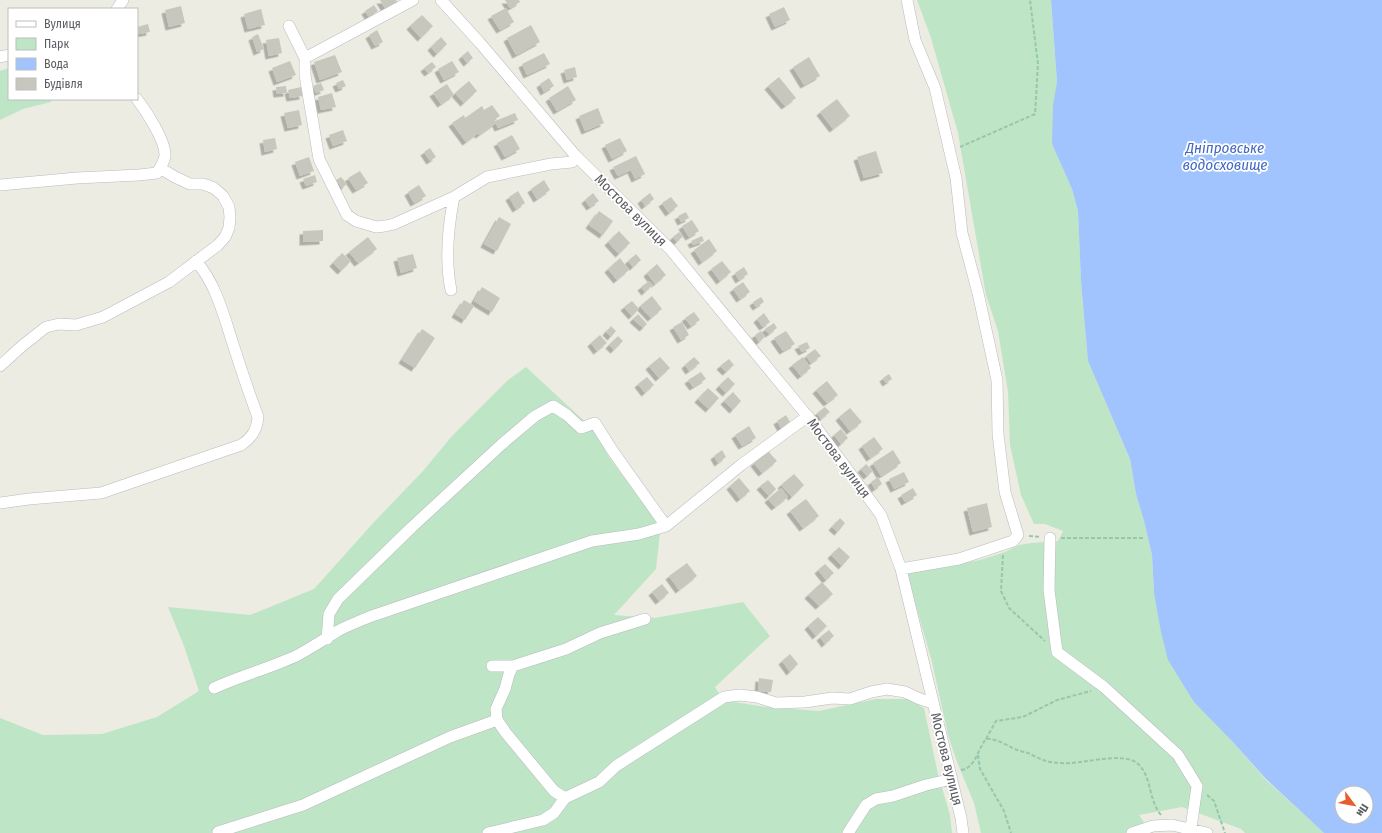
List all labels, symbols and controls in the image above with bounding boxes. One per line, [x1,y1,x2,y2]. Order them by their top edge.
legend [8,8,138,100]
text: Вулиця [44,17,81,31]
text: Парк [44,37,70,51]
text: Вода [44,57,69,71]
text: Будівля [44,77,83,91]
water label: Дніпровське водосховище [1183,139,1267,174]
street label: Мостова вулиця [591,171,670,250]
street label: Мостова вулиця [803,415,874,501]
street label: Мостова вулиця [927,711,966,807]
north arrow [1334,785,1374,825]
text: Пн [1353,801,1371,819]

